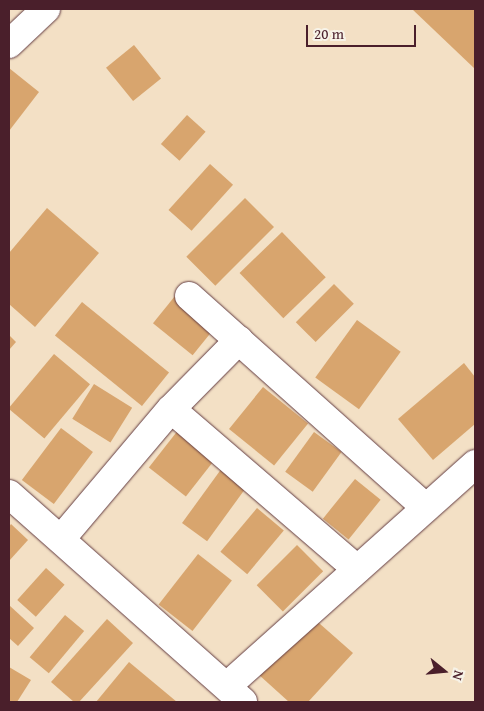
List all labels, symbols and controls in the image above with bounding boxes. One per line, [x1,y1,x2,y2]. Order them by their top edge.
scale bar [309,15,419,47]
text: 20 m [314,23,344,44]
north arrow [419,646,469,696]
text: N [447,668,469,683]

